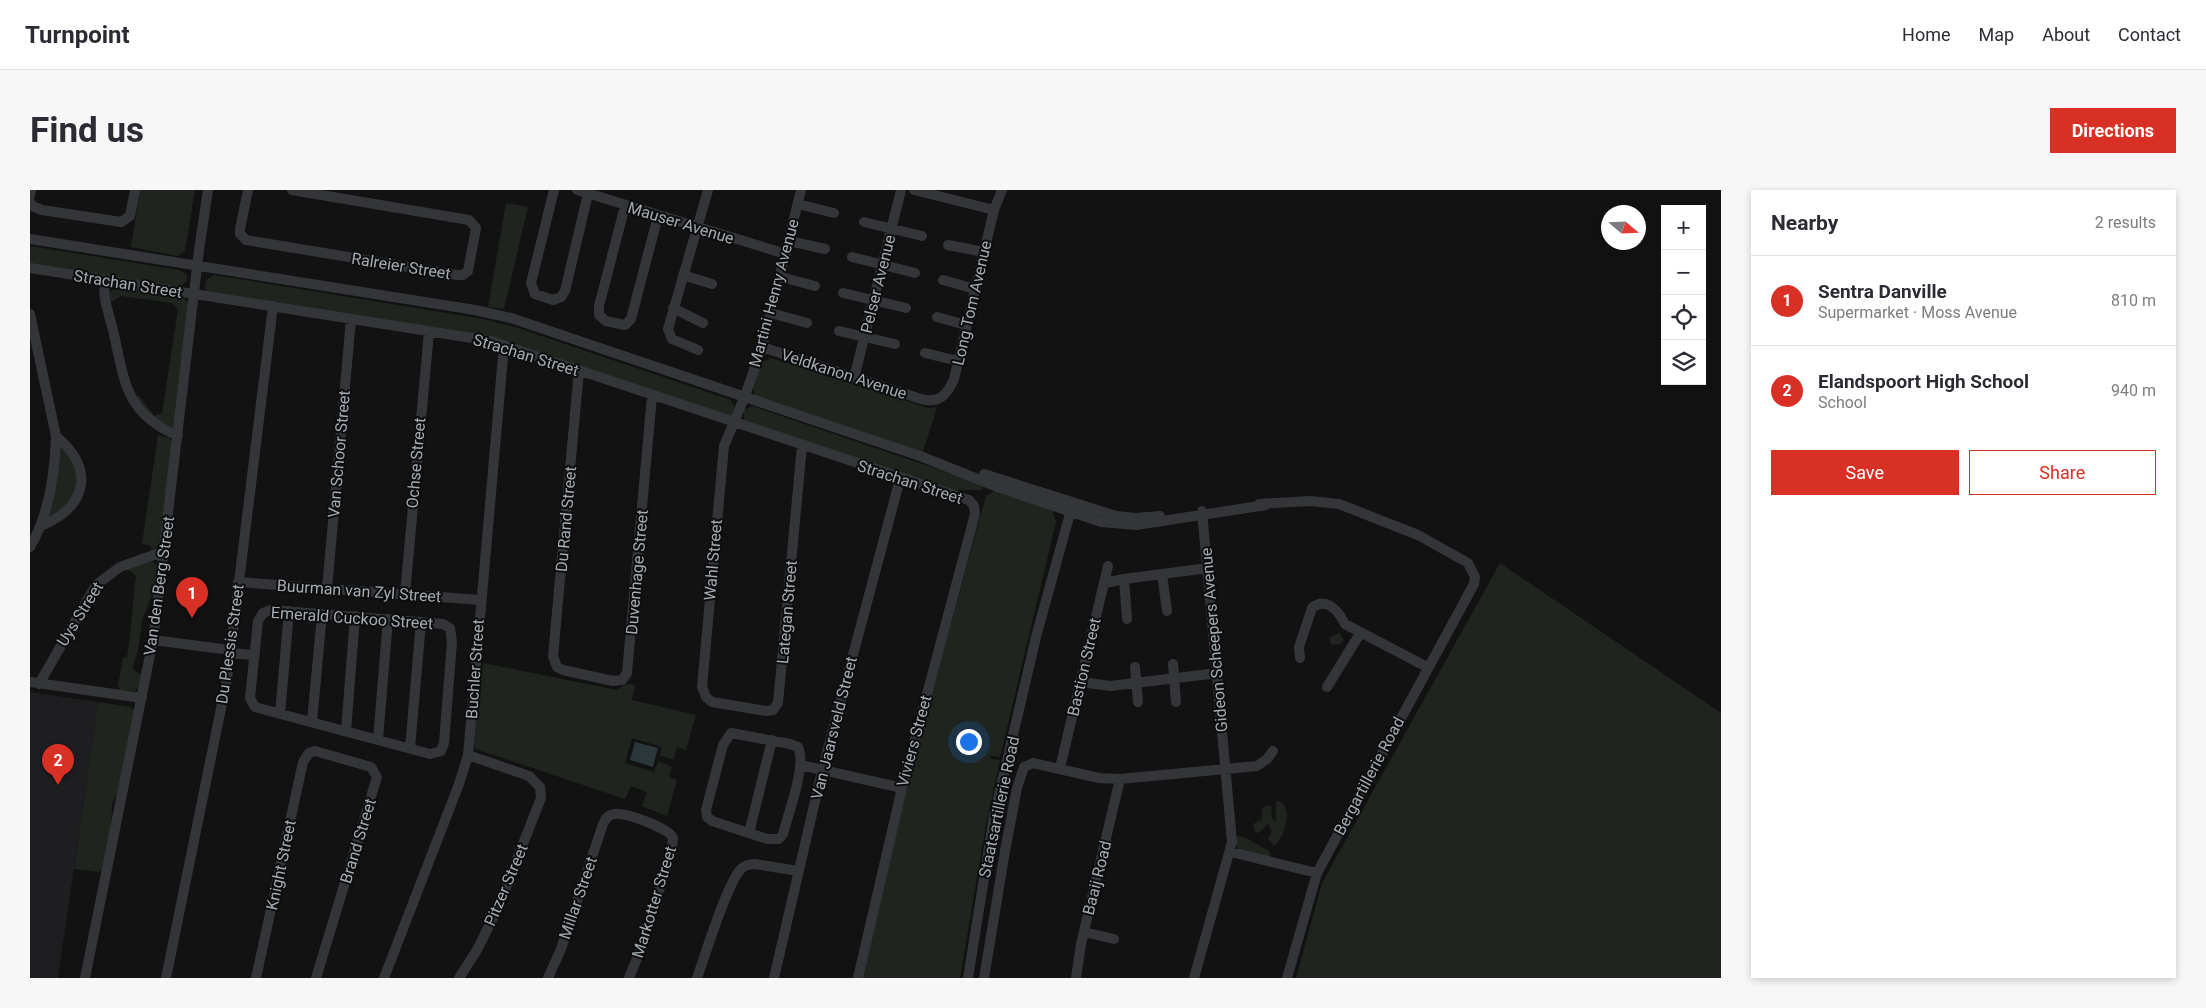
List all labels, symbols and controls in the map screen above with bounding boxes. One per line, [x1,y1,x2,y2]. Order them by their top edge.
text: Turnpoint [25,21,130,49]
text: Home [1902,24,1951,45]
text: Map [1979,24,2014,45]
text: About [2042,24,2090,45]
text: Contact [2118,24,2181,45]
button: Directions [2050,108,2176,153]
text: Find us [30,110,144,151]
street label: Mauser Avenue [626,198,736,248]
north arrow [1601,205,1646,250]
map controls [1661,205,1706,385]
button: + [1661,205,1706,250]
text: Nearby [1771,211,1838,235]
text: 2 results [2095,213,2156,232]
street label: Martini Henry Avenue [745,217,803,369]
street label: Pelser Avenue [857,233,899,335]
street label: Long Tom Avenue [948,239,996,367]
street label: Ralreier Street [350,249,452,283]
button: − [1661,250,1706,295]
street label: Strachan Street [72,266,184,302]
text: Sentra Danville [1818,280,1947,303]
text: 1 [1782,291,1792,310]
text: 810 m [2111,291,2156,310]
button: locate [1661,295,1706,340]
text: Supermarket · Moss Avenue [1818,303,2017,322]
street label: Strachan Street [471,330,581,380]
button: layers [1661,340,1706,385]
street label: Veldkanon Avenue [779,345,909,403]
text: Elandspoort High School [1818,370,2029,393]
text: 2 [1782,381,1792,400]
text: 940 m [2111,381,2156,400]
street label: Van Schoor Street [324,389,354,519]
text: School [1818,393,1867,412]
street label: Ochse Street [403,417,429,509]
button: Save [1771,450,1959,495]
button: Share [1969,450,2156,495]
street label: Strachan Street [855,456,965,508]
street label: Du Rand Street [552,465,580,573]
street label: Duvenhage Street [622,509,652,635]
street label: Van den Berg Street [140,515,178,657]
street label: Wahl Street [700,519,726,601]
street label: Gideon Scheepers Avenue [1196,547,1232,733]
street label: Lategan Street [773,559,801,665]
street label: Buurman van Zyl Street [276,576,442,606]
pin: 1 [176,577,208,618]
street label: Uys Street [53,578,107,650]
street label: Du Plessis Street [212,583,248,705]
street label: Emerald Cuckoo Street [270,603,434,633]
street label: Bastion Street [1063,616,1105,718]
street label: Buchler Street [462,618,488,720]
street label: Van Jaarsveld Street [807,655,861,801]
street label: Viviers Street [893,693,935,789]
street label: Bergartillerie Road [1330,714,1408,838]
your location [956,729,982,755]
street label: Staatsartillerie Road [975,735,1023,879]
pin: 2 [42,744,74,785]
street label: Brand Street [336,796,380,886]
street label: Knight Street [262,818,300,912]
street label: Baaij Road [1079,839,1115,917]
street label: Pitzer Street [480,841,532,929]
street label: Markotter Street [628,844,680,960]
street label: Millar Street [555,854,601,942]

